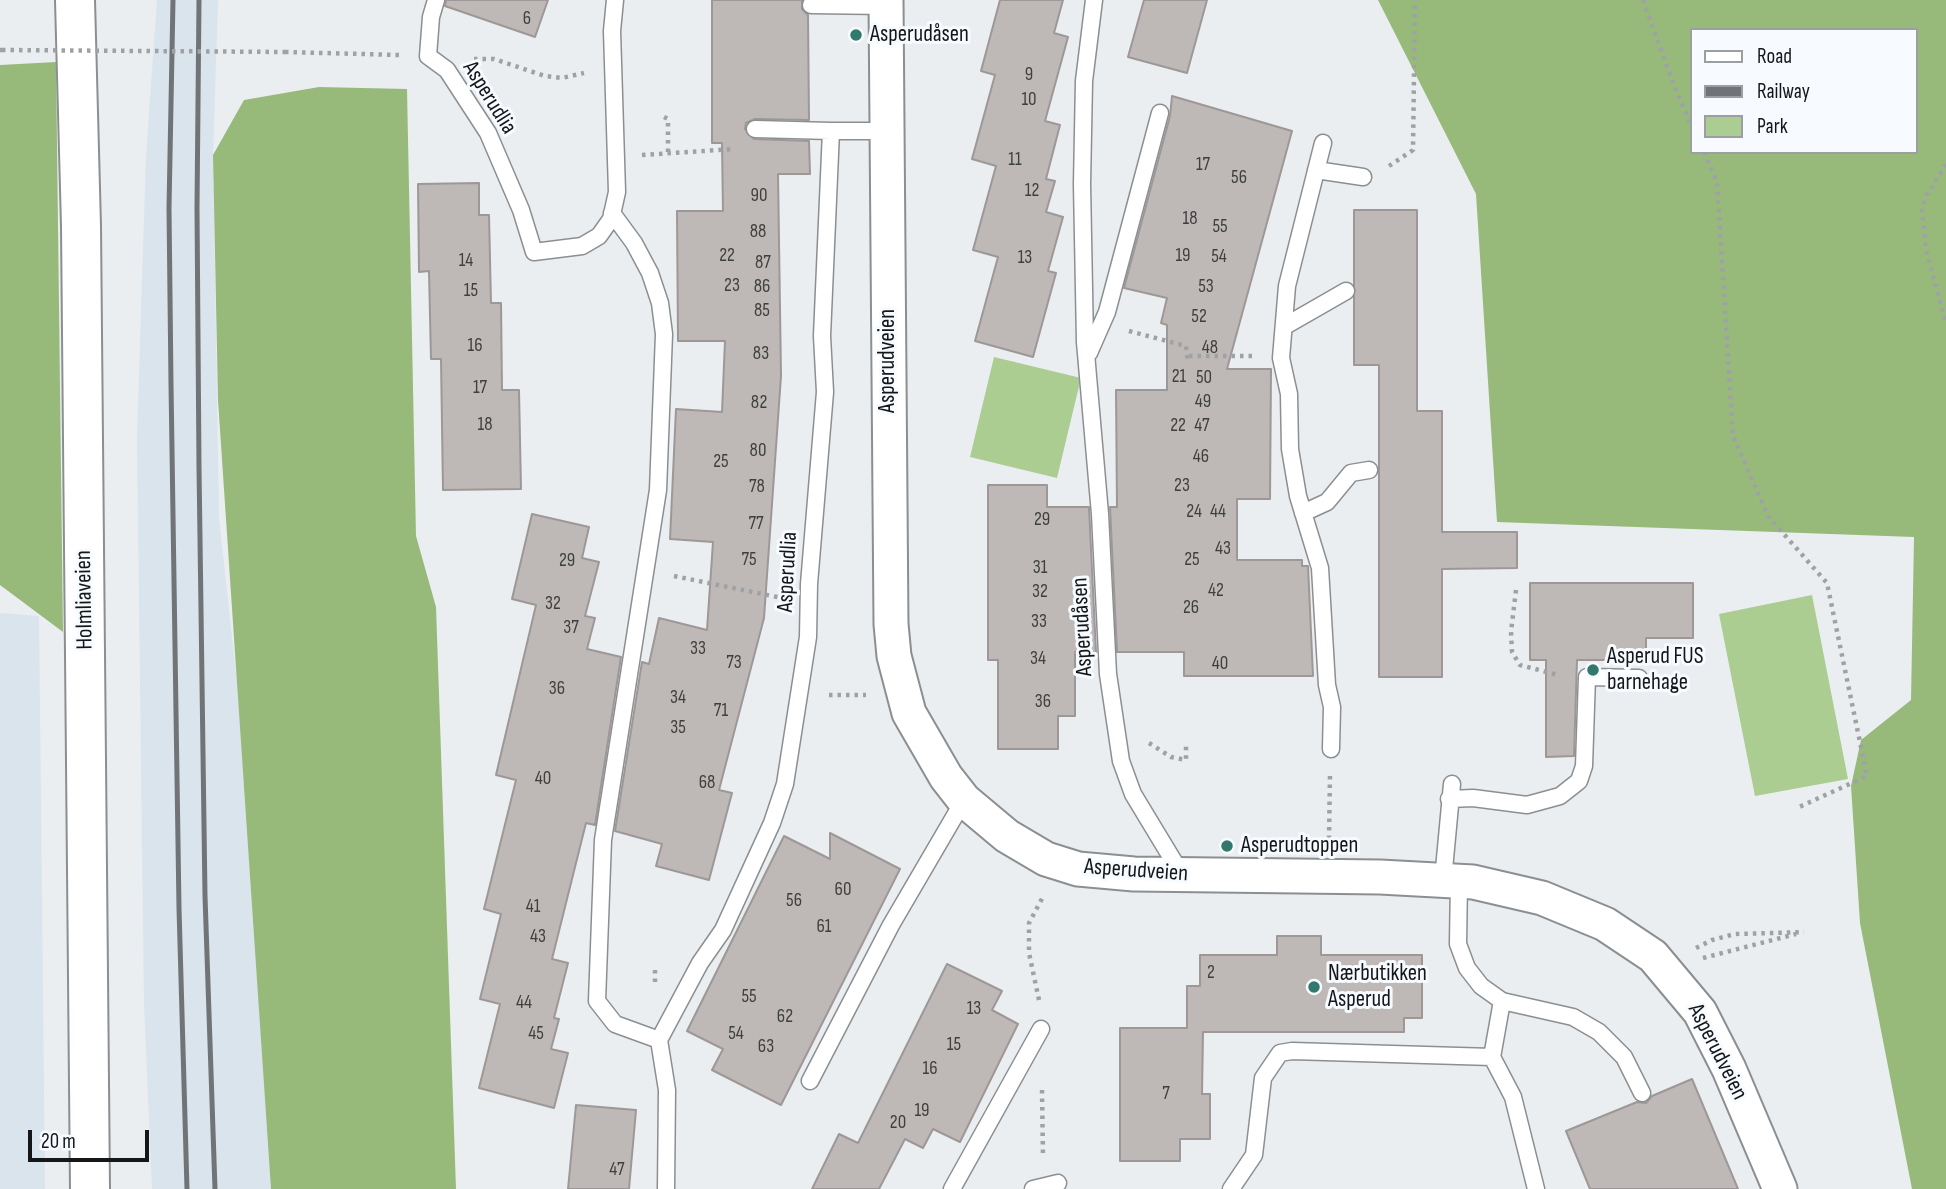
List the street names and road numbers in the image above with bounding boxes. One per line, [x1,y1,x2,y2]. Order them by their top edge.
street label: Asperudlia [456,56,522,140]
street label: Asperudveien [874,309,902,413]
street label: Asperudlia [772,531,804,613]
street label: Holmliaveien [70,550,100,650]
street label: Asperudåsen [1067,577,1099,677]
street label: Asperudveien [1083,854,1189,888]
street label: Asperudveien [1681,999,1753,1105]

